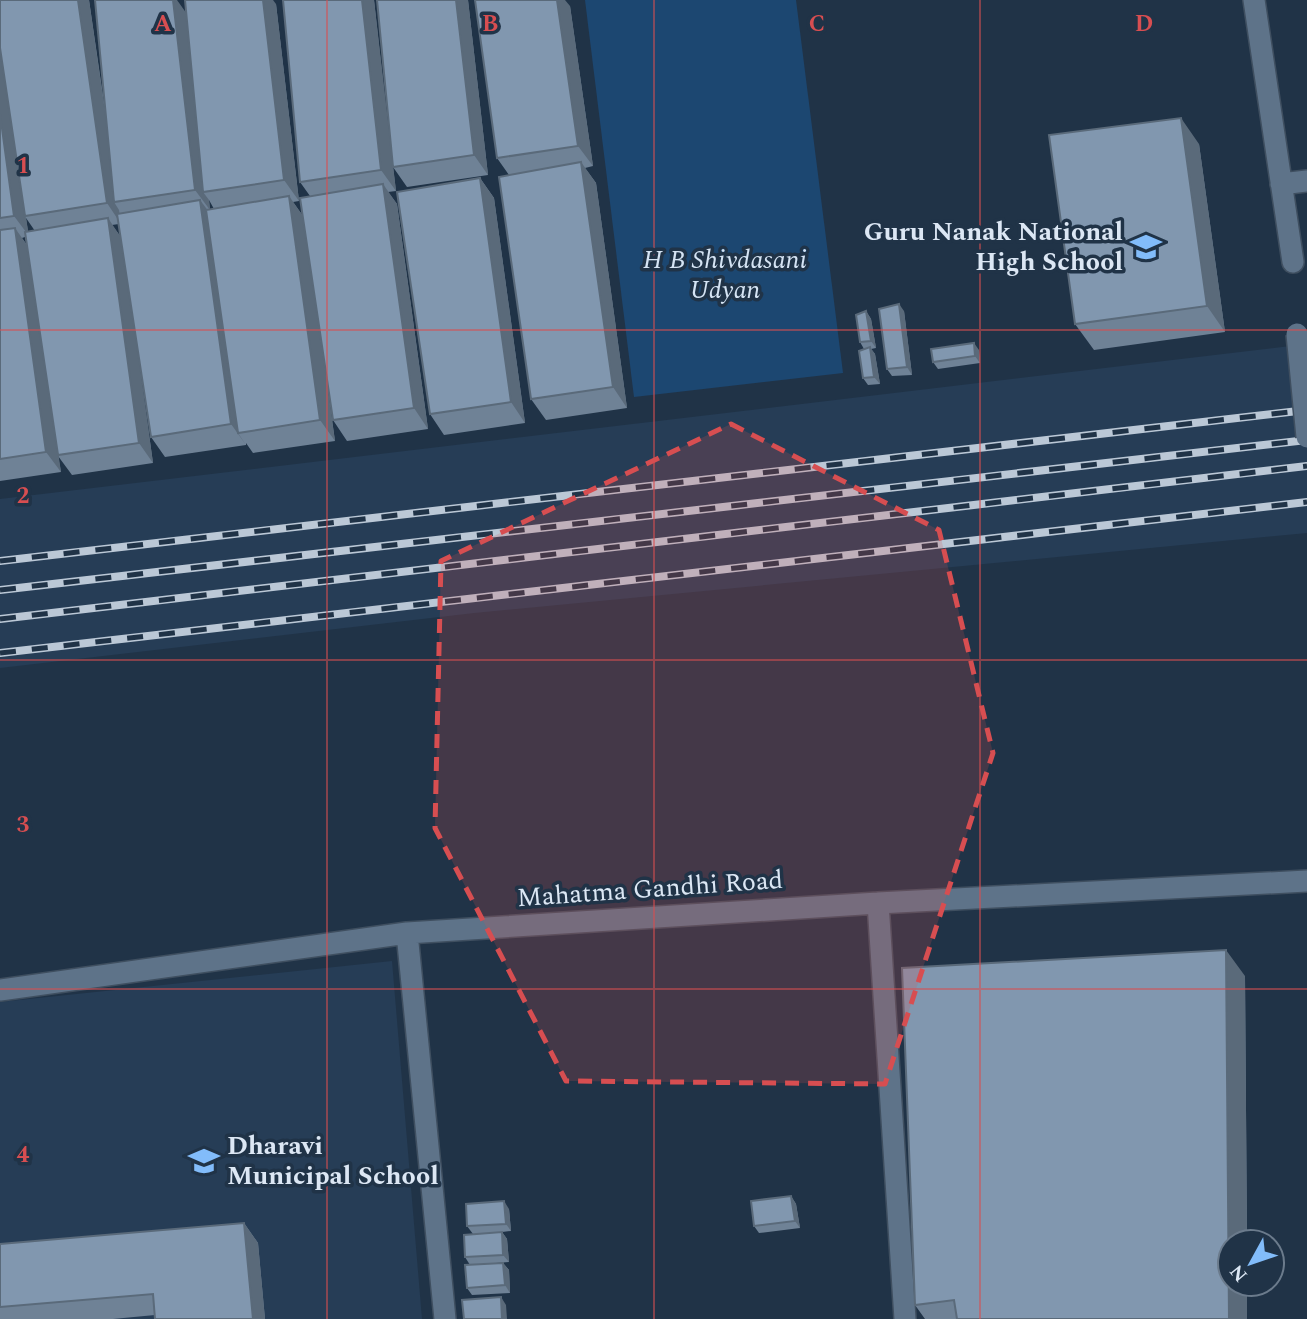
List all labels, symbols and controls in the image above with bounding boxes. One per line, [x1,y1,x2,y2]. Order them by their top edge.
text: A [154,7,172,42]
text: B [482,7,498,42]
text: C [809,7,825,42]
text: D [1135,7,1153,42]
text: 1 [17,149,29,184]
place label: Guru Nanak National High School [864,212,1123,282]
school or university icon: Guru Nanak National High School [1129,230,1163,264]
park label: H B Shivdasani Udyan [643,240,807,310]
text: 2 [17,479,30,514]
text: 3 [17,808,30,843]
street label: Mahatma Gandhi Road [516,860,784,918]
place label: Dharavi Municipal School [227,1126,439,1196]
text: 4 [17,1138,30,1173]
school or university icon: Dharavi Municipal School [187,1144,221,1178]
north arrow [1216,1228,1286,1298]
text: N [1223,1258,1255,1288]

